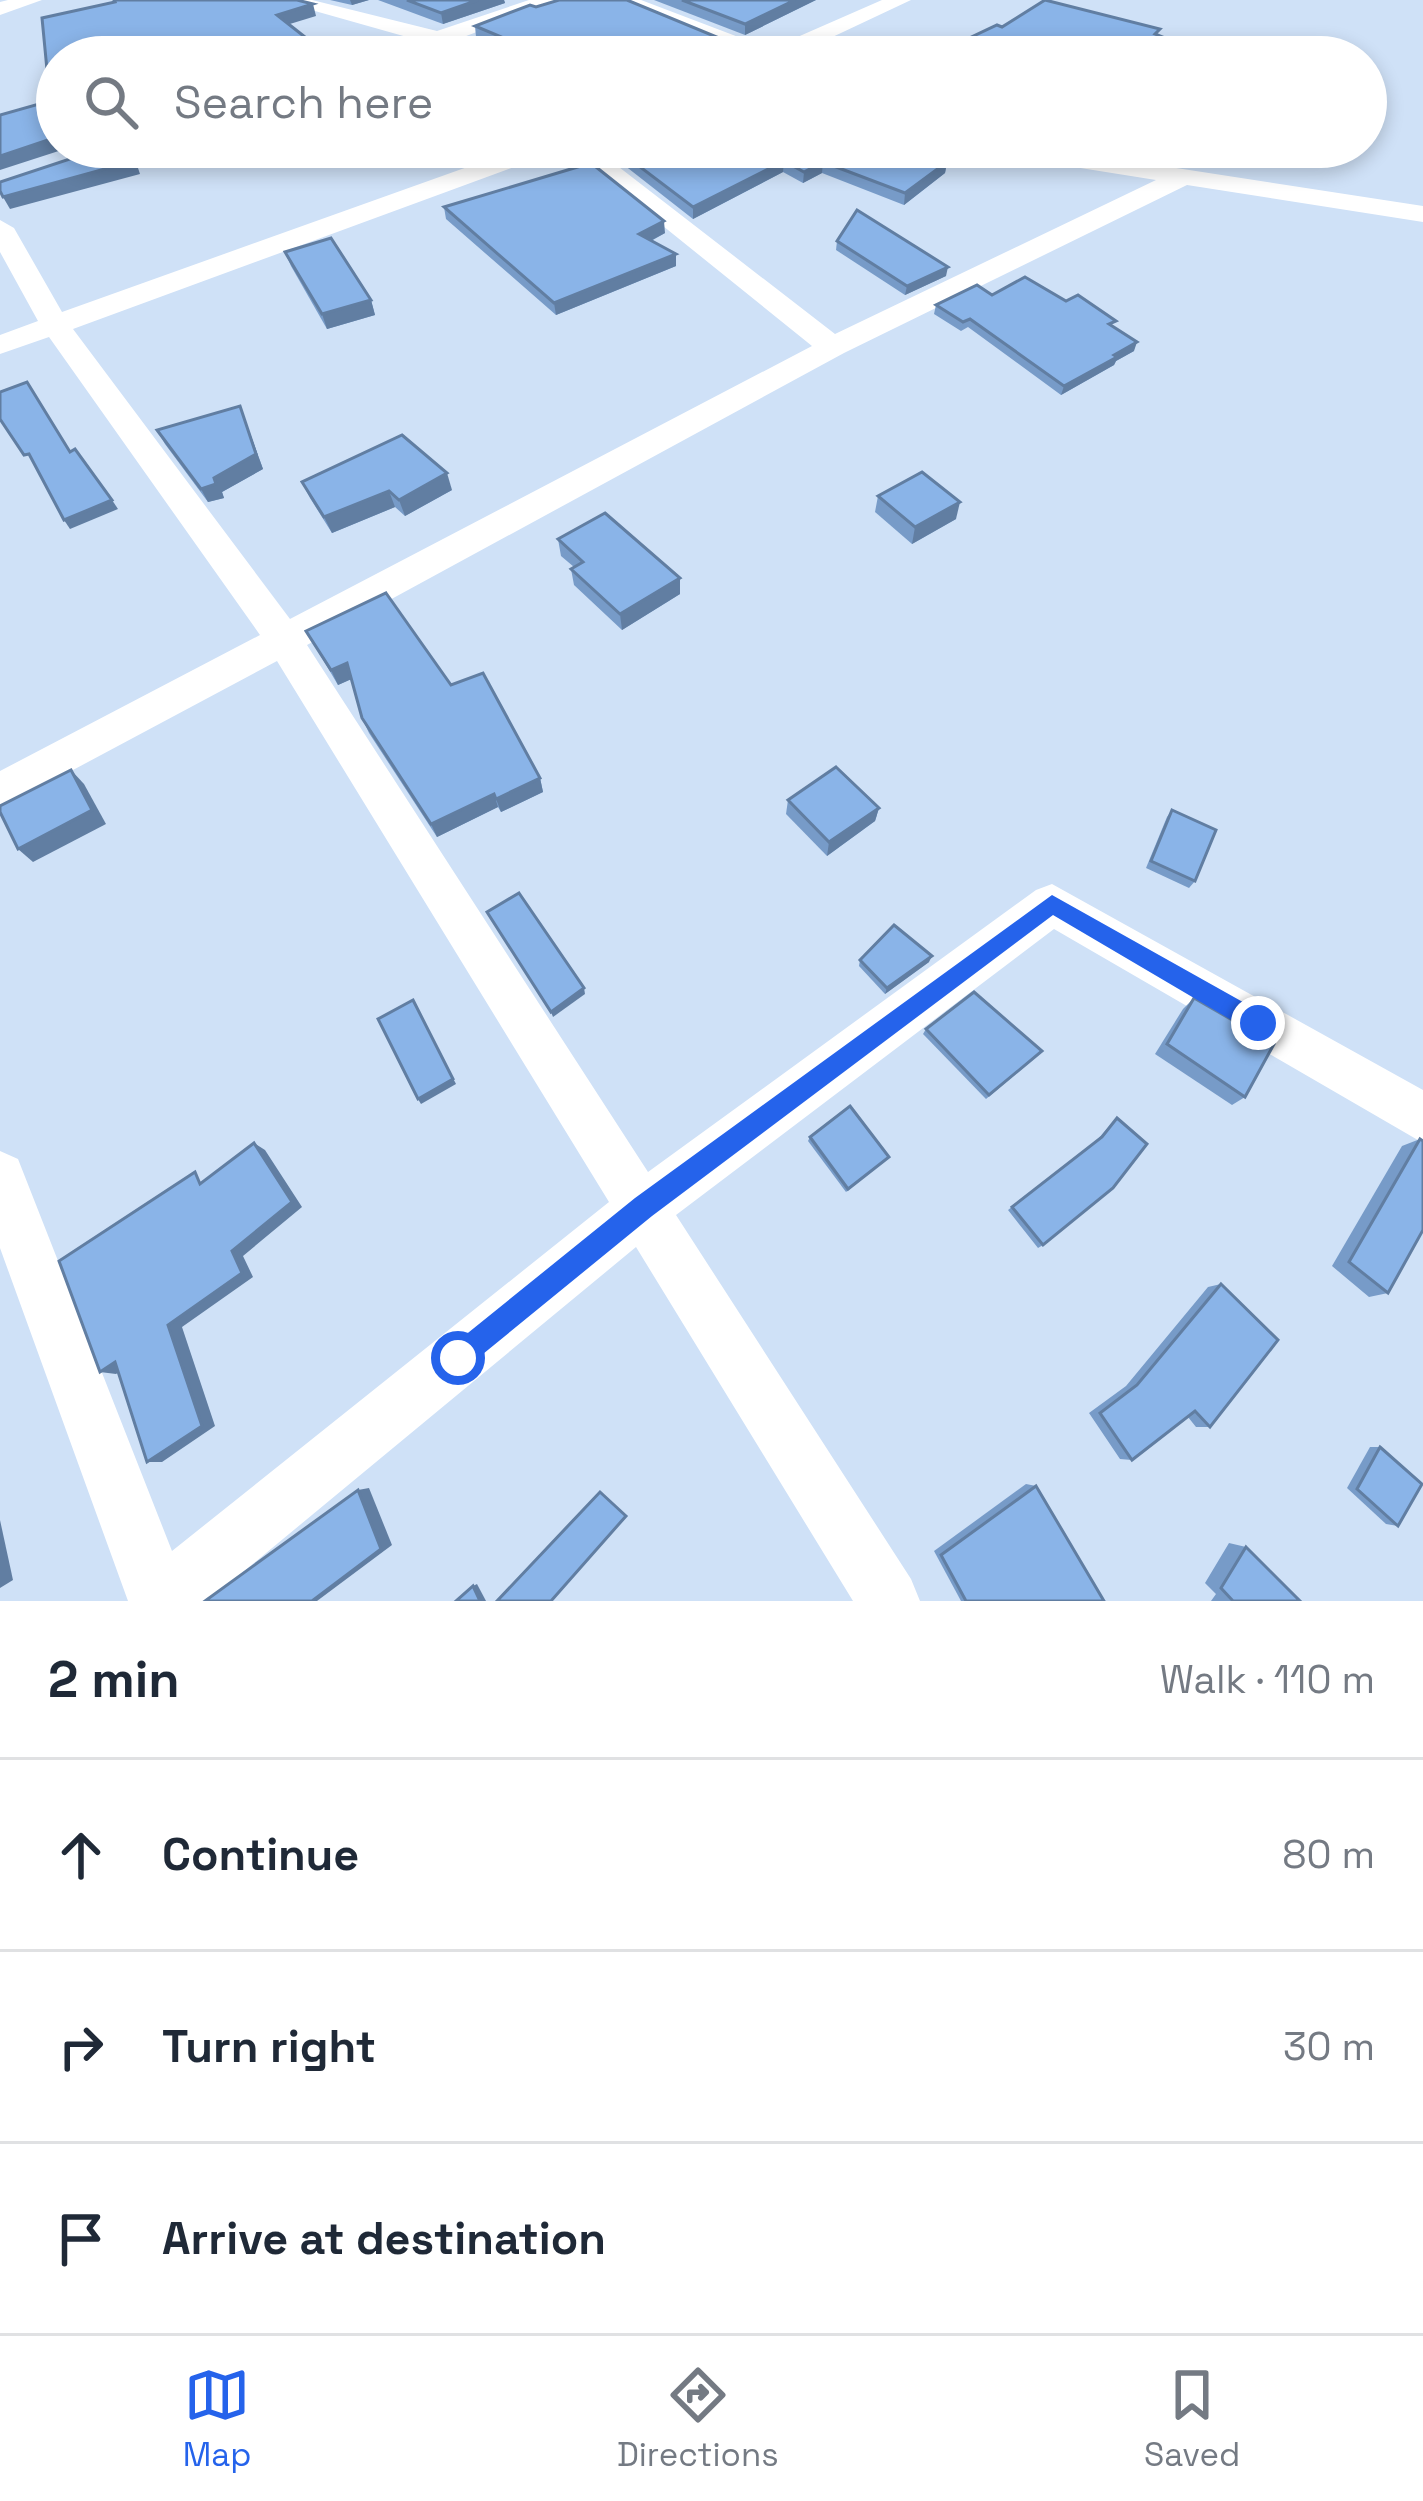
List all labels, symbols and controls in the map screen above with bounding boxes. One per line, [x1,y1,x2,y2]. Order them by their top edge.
search box [36,36,1387,168]
icon: search [78,69,144,135]
text: Search here [174,74,433,131]
route end [1231,996,1285,1050]
route start [431,1331,485,1385]
text: 2 min [48,1647,180,1712]
text: Walk · 110 m [1160,1655,1375,1704]
icon: ahead [48,1822,114,1888]
text: Continue [162,1826,359,1883]
text: 80 m [1282,1830,1375,1879]
icon: right [48,2014,114,2080]
text: Turn right [162,2018,376,2075]
text: 30 m [1283,2022,1375,2071]
icon: arrive [48,2206,114,2272]
text: Arrive at destination [162,2210,606,2267]
tab: Map [183,2362,251,2476]
tab: Directions [617,2362,779,2476]
tab: Saved [1144,2362,1240,2476]

